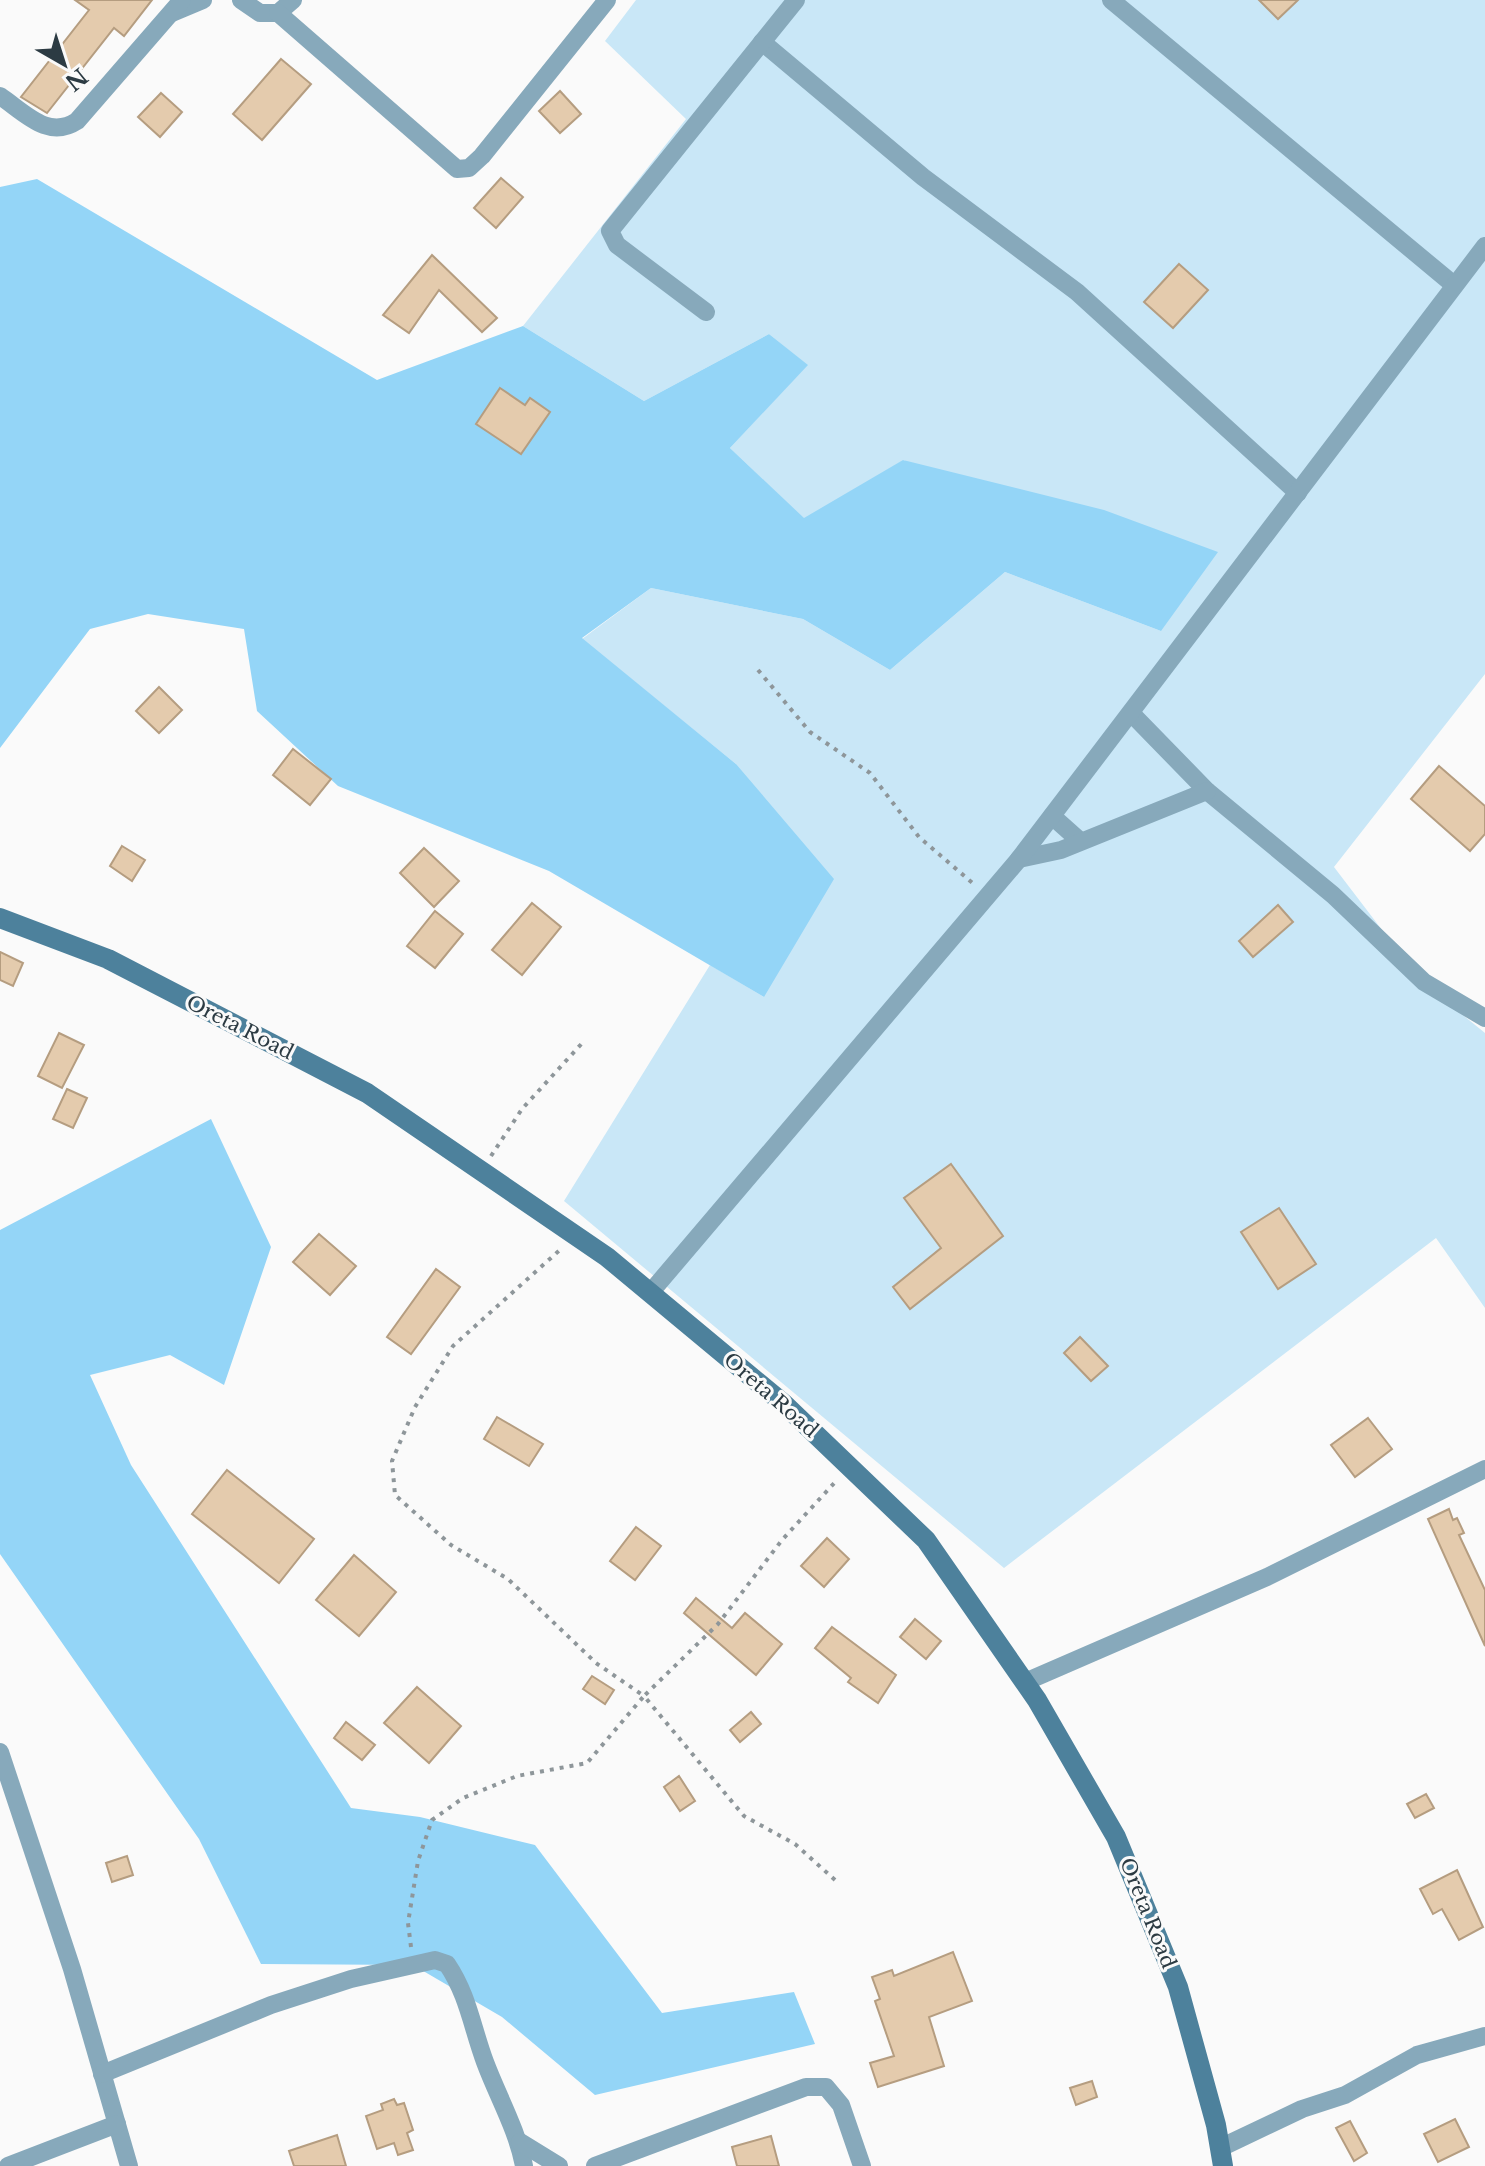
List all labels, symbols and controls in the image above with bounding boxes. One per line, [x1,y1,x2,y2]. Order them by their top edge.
north arrow [24,24,104,104]
text: N [59,62,93,96]
street label: Oreta Road [182,990,298,1064]
street label: Oreta Road [719,1348,823,1442]
street label: Oreta Road [1115,1854,1181,1972]

